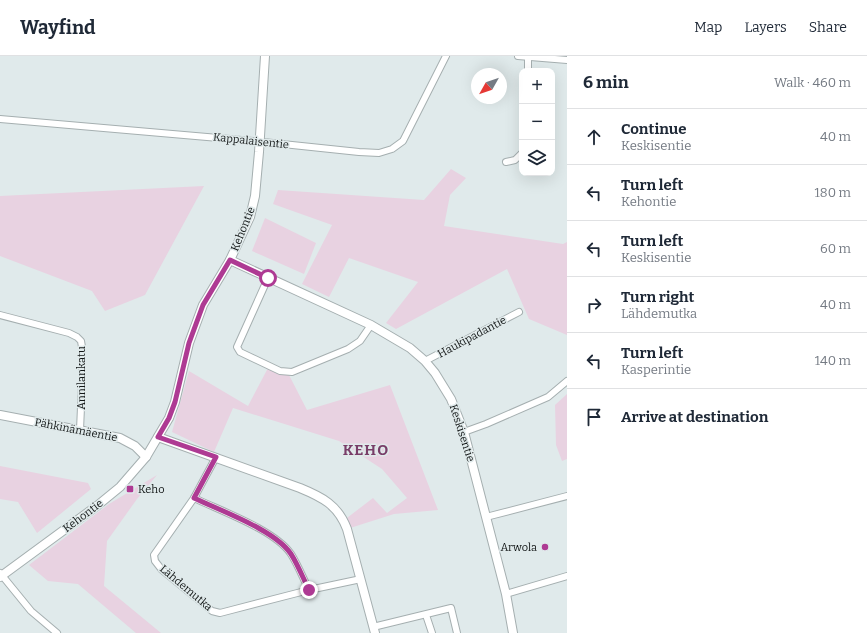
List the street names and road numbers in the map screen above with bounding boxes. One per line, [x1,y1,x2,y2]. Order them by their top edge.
street label: Kappalaisentie [212,131,290,151]
street label: Kehontie [228,205,258,253]
street label: Haukipadantie [435,313,509,361]
street label: Annilankatu [75,346,88,410]
street label: Keskisentie [447,403,477,463]
street label: Pähkinämäentie [33,416,119,444]
street label: Kehontie [60,497,106,535]
street label: Lähdemutka [157,562,215,614]

